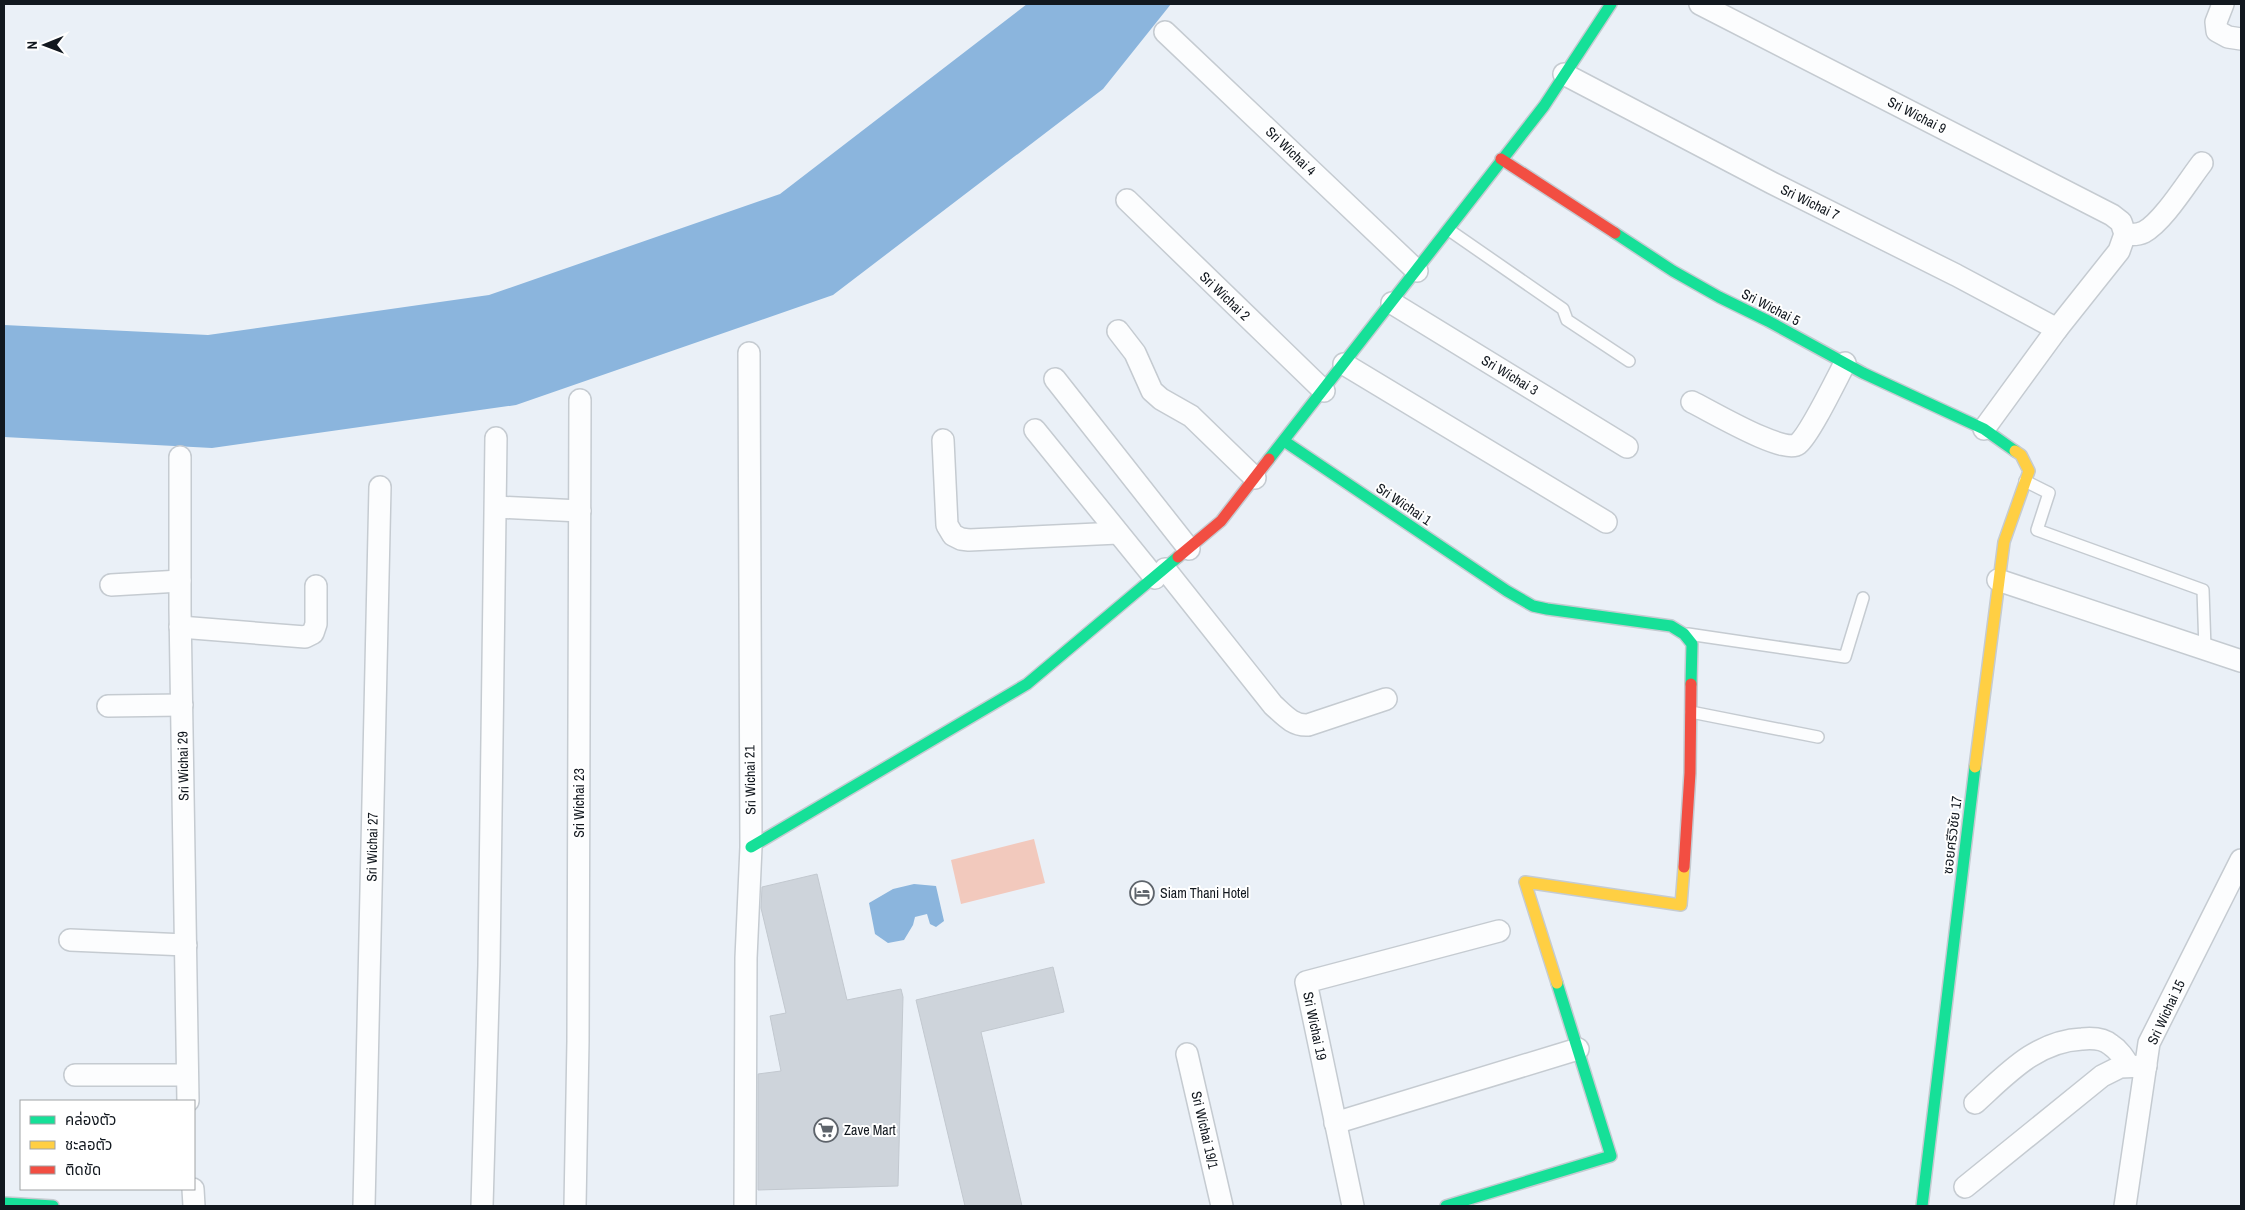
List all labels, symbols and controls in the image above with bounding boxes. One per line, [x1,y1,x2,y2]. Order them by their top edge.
north arrow [20,20,70,70]
text: N [23,41,41,50]
street label: Sri Wichai 9 [1885,93,1949,137]
street label: Sri Wichai 4 [1262,123,1320,180]
street label: Sri Wichai 7 [1778,180,1842,224]
street label: Sri Wichai 2 [1196,268,1254,324]
street label: Sri Wichai 5 [1739,285,1803,329]
street label: Sri Wichai 3 [1478,351,1542,399]
street label: Sri Wichai 1 [1373,479,1436,529]
street label: Sri Wichai 29 [173,731,193,801]
street label: Sri Wichai 21 [740,744,760,815]
street label: Sri Wichai 23 [570,768,588,838]
street label: ซอยศรีวิชัย 17 [1938,795,1966,875]
street label: Sri Wichai 27 [362,812,382,882]
hotel icon: Siam Thani Hotel [1129,880,1155,906]
place label: Siam Thani Hotel [1160,884,1249,902]
street label: Sri Wichai 15 [2143,977,2189,1047]
street label: Sri Wichai 19 [1299,990,1331,1062]
street label: Sri Wichai 19/1 [1187,1089,1223,1171]
legend [20,1100,195,1190]
text: คล่องตัว [65,1109,116,1130]
supermarket icon: Zave Mart [813,1117,839,1143]
place label: Zave Mart [844,1121,896,1139]
text: ชะลอตัว [65,1134,112,1155]
text: ติดขัด [65,1159,101,1180]

